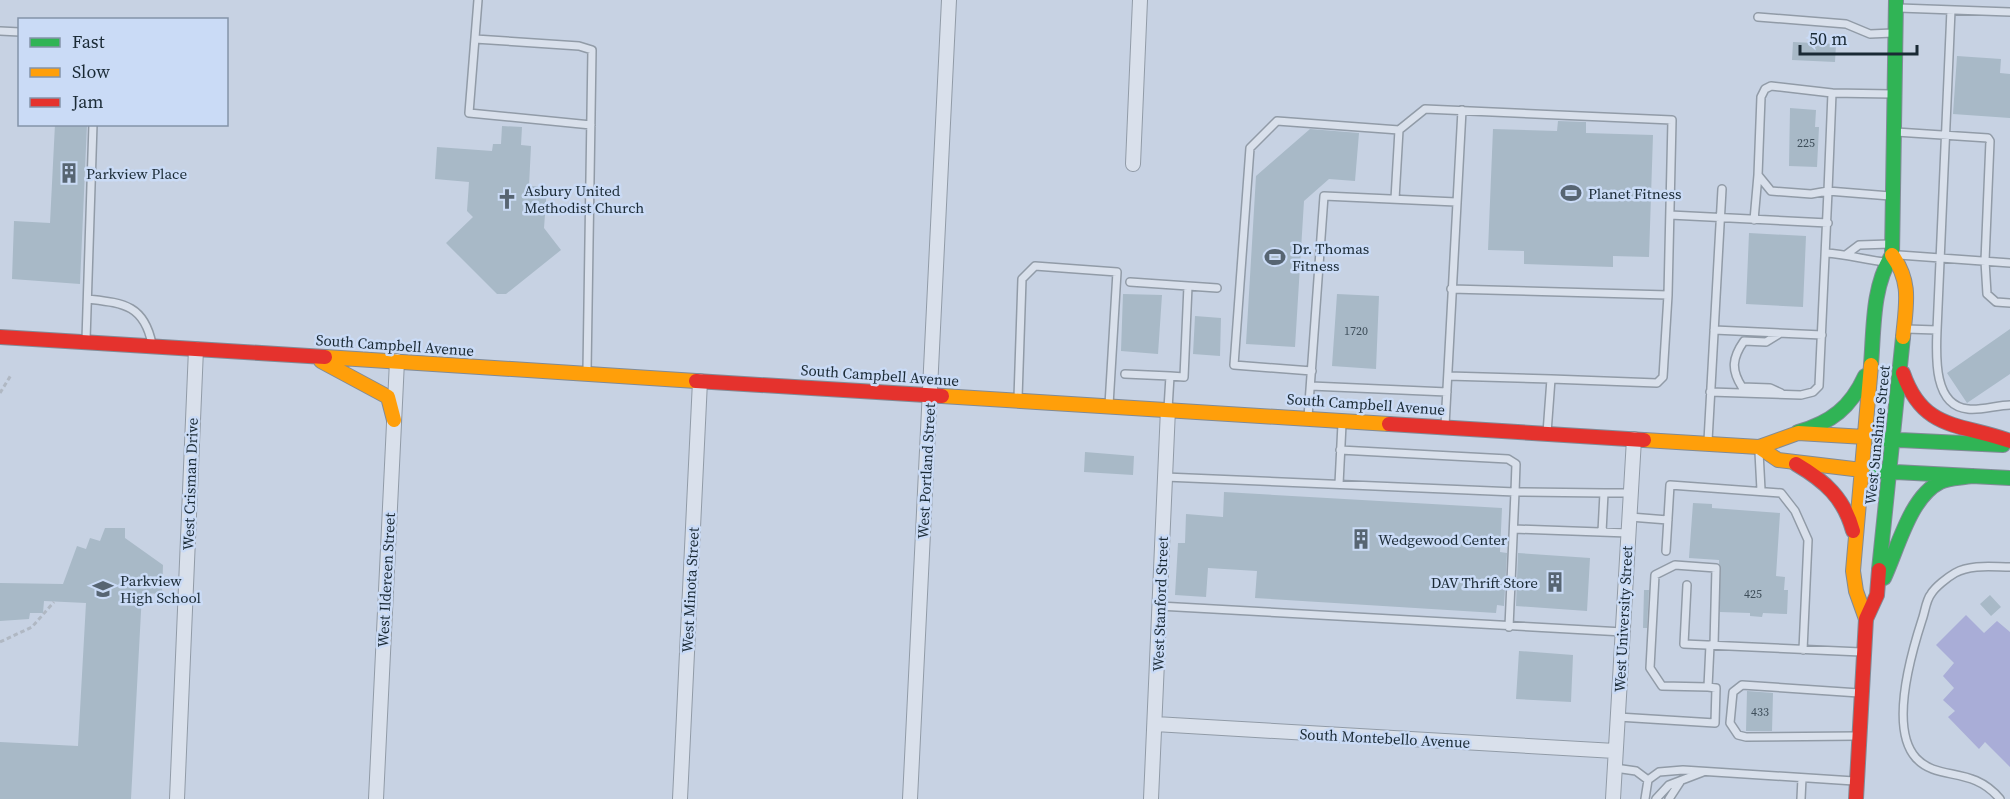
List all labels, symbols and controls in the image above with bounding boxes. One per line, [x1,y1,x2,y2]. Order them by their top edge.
legend [18,18,228,126]
scale bar [1800,18,1917,56]
text: 50 m [1809,26,1847,51]
text: Fast [72,29,105,54]
text: Slow [72,59,110,84]
text: Jam [71,89,104,114]
house number: 225 [1797,135,1815,151]
building icon: Parkview Place [57,161,81,185]
place label: Parkview Place [86,163,187,184]
place label: Asbury United Methodist Church [524,180,644,218]
sports icon: Planet Fitness [1559,181,1583,205]
place label: Planet Fitness [1588,183,1681,204]
church icon: Asbury United Methodist Church [495,187,519,211]
place label: Dr. Thomas Fitness [1292,238,1369,276]
sports icon: Dr. Thomas Fitness [1263,245,1287,269]
house number: 1720 [1344,323,1368,339]
street label: South Campbell Avenue [315,329,475,361]
street label: South Campbell Avenue [800,359,960,391]
street label: West Sunshine Street [1859,364,1895,506]
street label: South Campbell Avenue [1286,388,1446,420]
street label: West Portland Street [912,402,940,539]
street label: West Crisman Drive [177,417,203,551]
street label: West Ildereen Street [372,512,400,648]
street label: West Minota Street [676,526,704,653]
building icon: Wedgewood Center [1349,527,1373,551]
place label: Wedgewood Center [1378,529,1508,550]
street label: West Stanford Street [1147,536,1173,672]
street label: West University Street [1609,545,1637,693]
place label: Parkview High School [120,570,202,608]
building icon: DAV Thrift Store [1543,570,1567,594]
place label: DAV Thrift Store [1431,572,1538,593]
school or university icon: Parkview High School [91,577,115,601]
house number: 425 [1744,586,1762,602]
house number: 433 [1751,704,1769,720]
street label: South Montebello Avenue [1299,723,1471,753]

